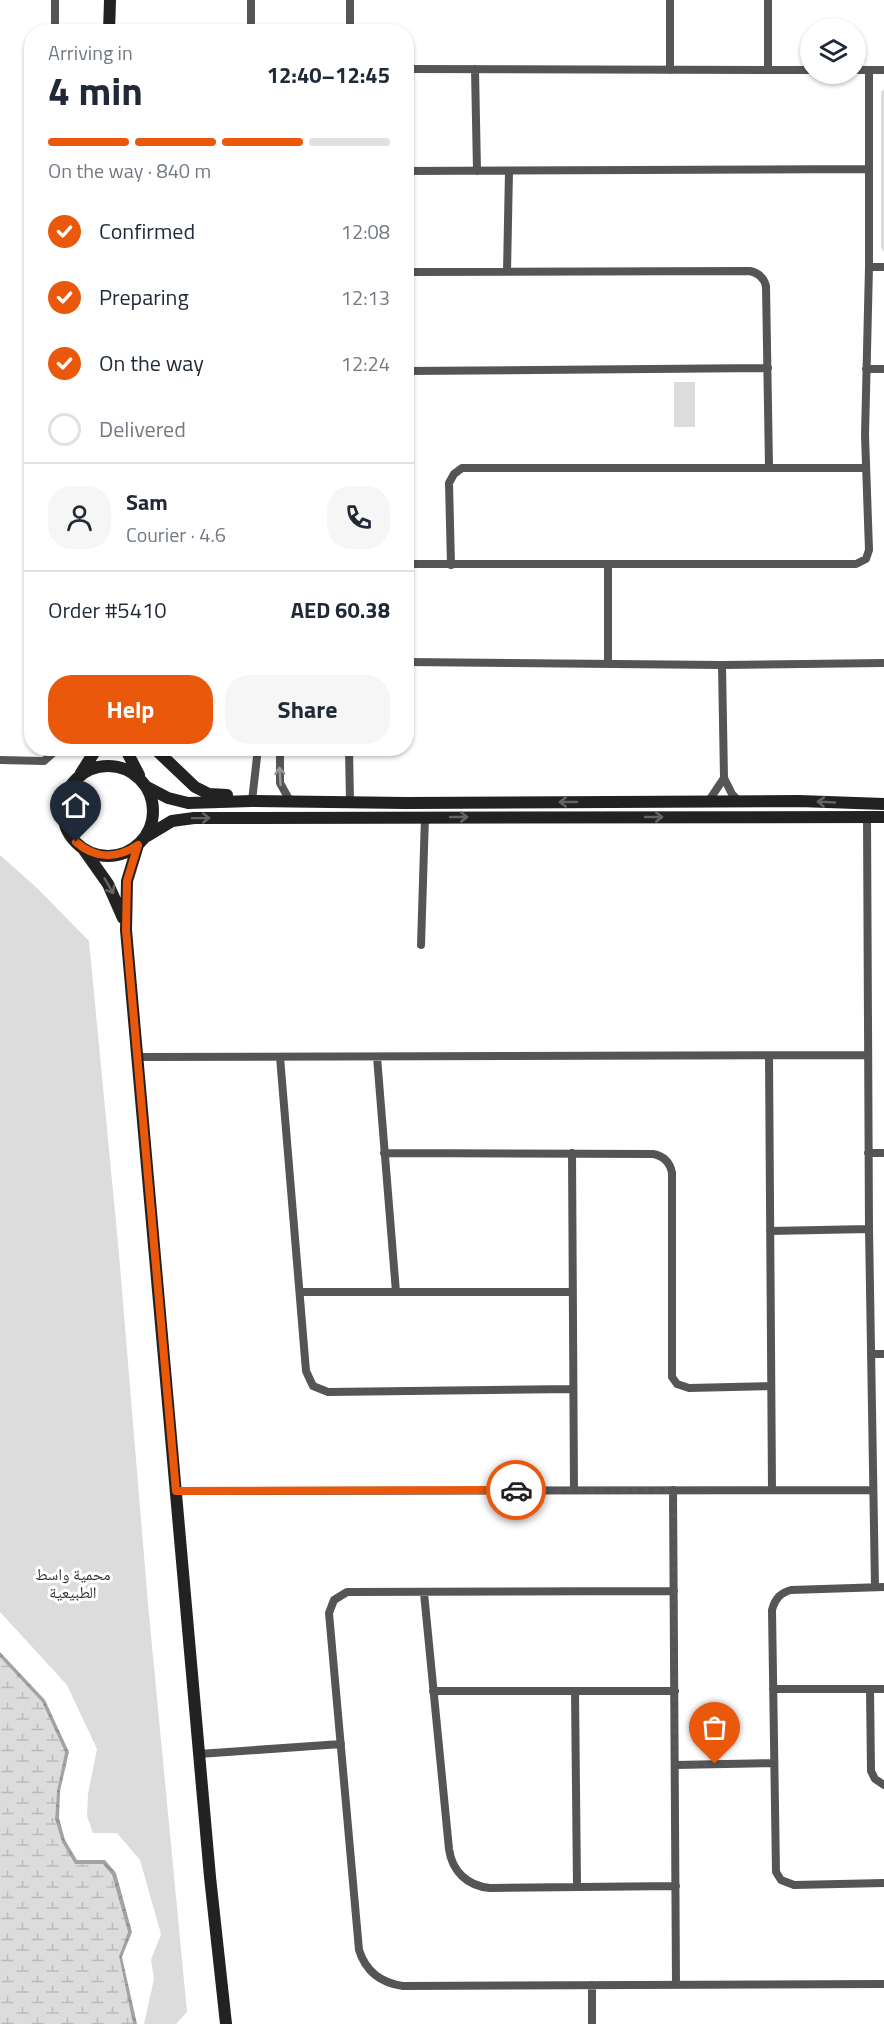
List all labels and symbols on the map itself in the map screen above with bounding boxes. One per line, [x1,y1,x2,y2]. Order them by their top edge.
one-way arrow [275,767,286,786]
pin [50,780,101,842]
one-way arrow [558,796,578,808]
one-way arrow [816,797,836,808]
one-way arrow [449,811,469,823]
one-way arrow [644,811,664,823]
one-way arrow [191,812,211,824]
one-way arrow [103,877,115,894]
courier [486,1460,546,1520]
park label: محمية واسط الطبيعية [35,1562,111,1604]
pin [689,1702,740,1764]

